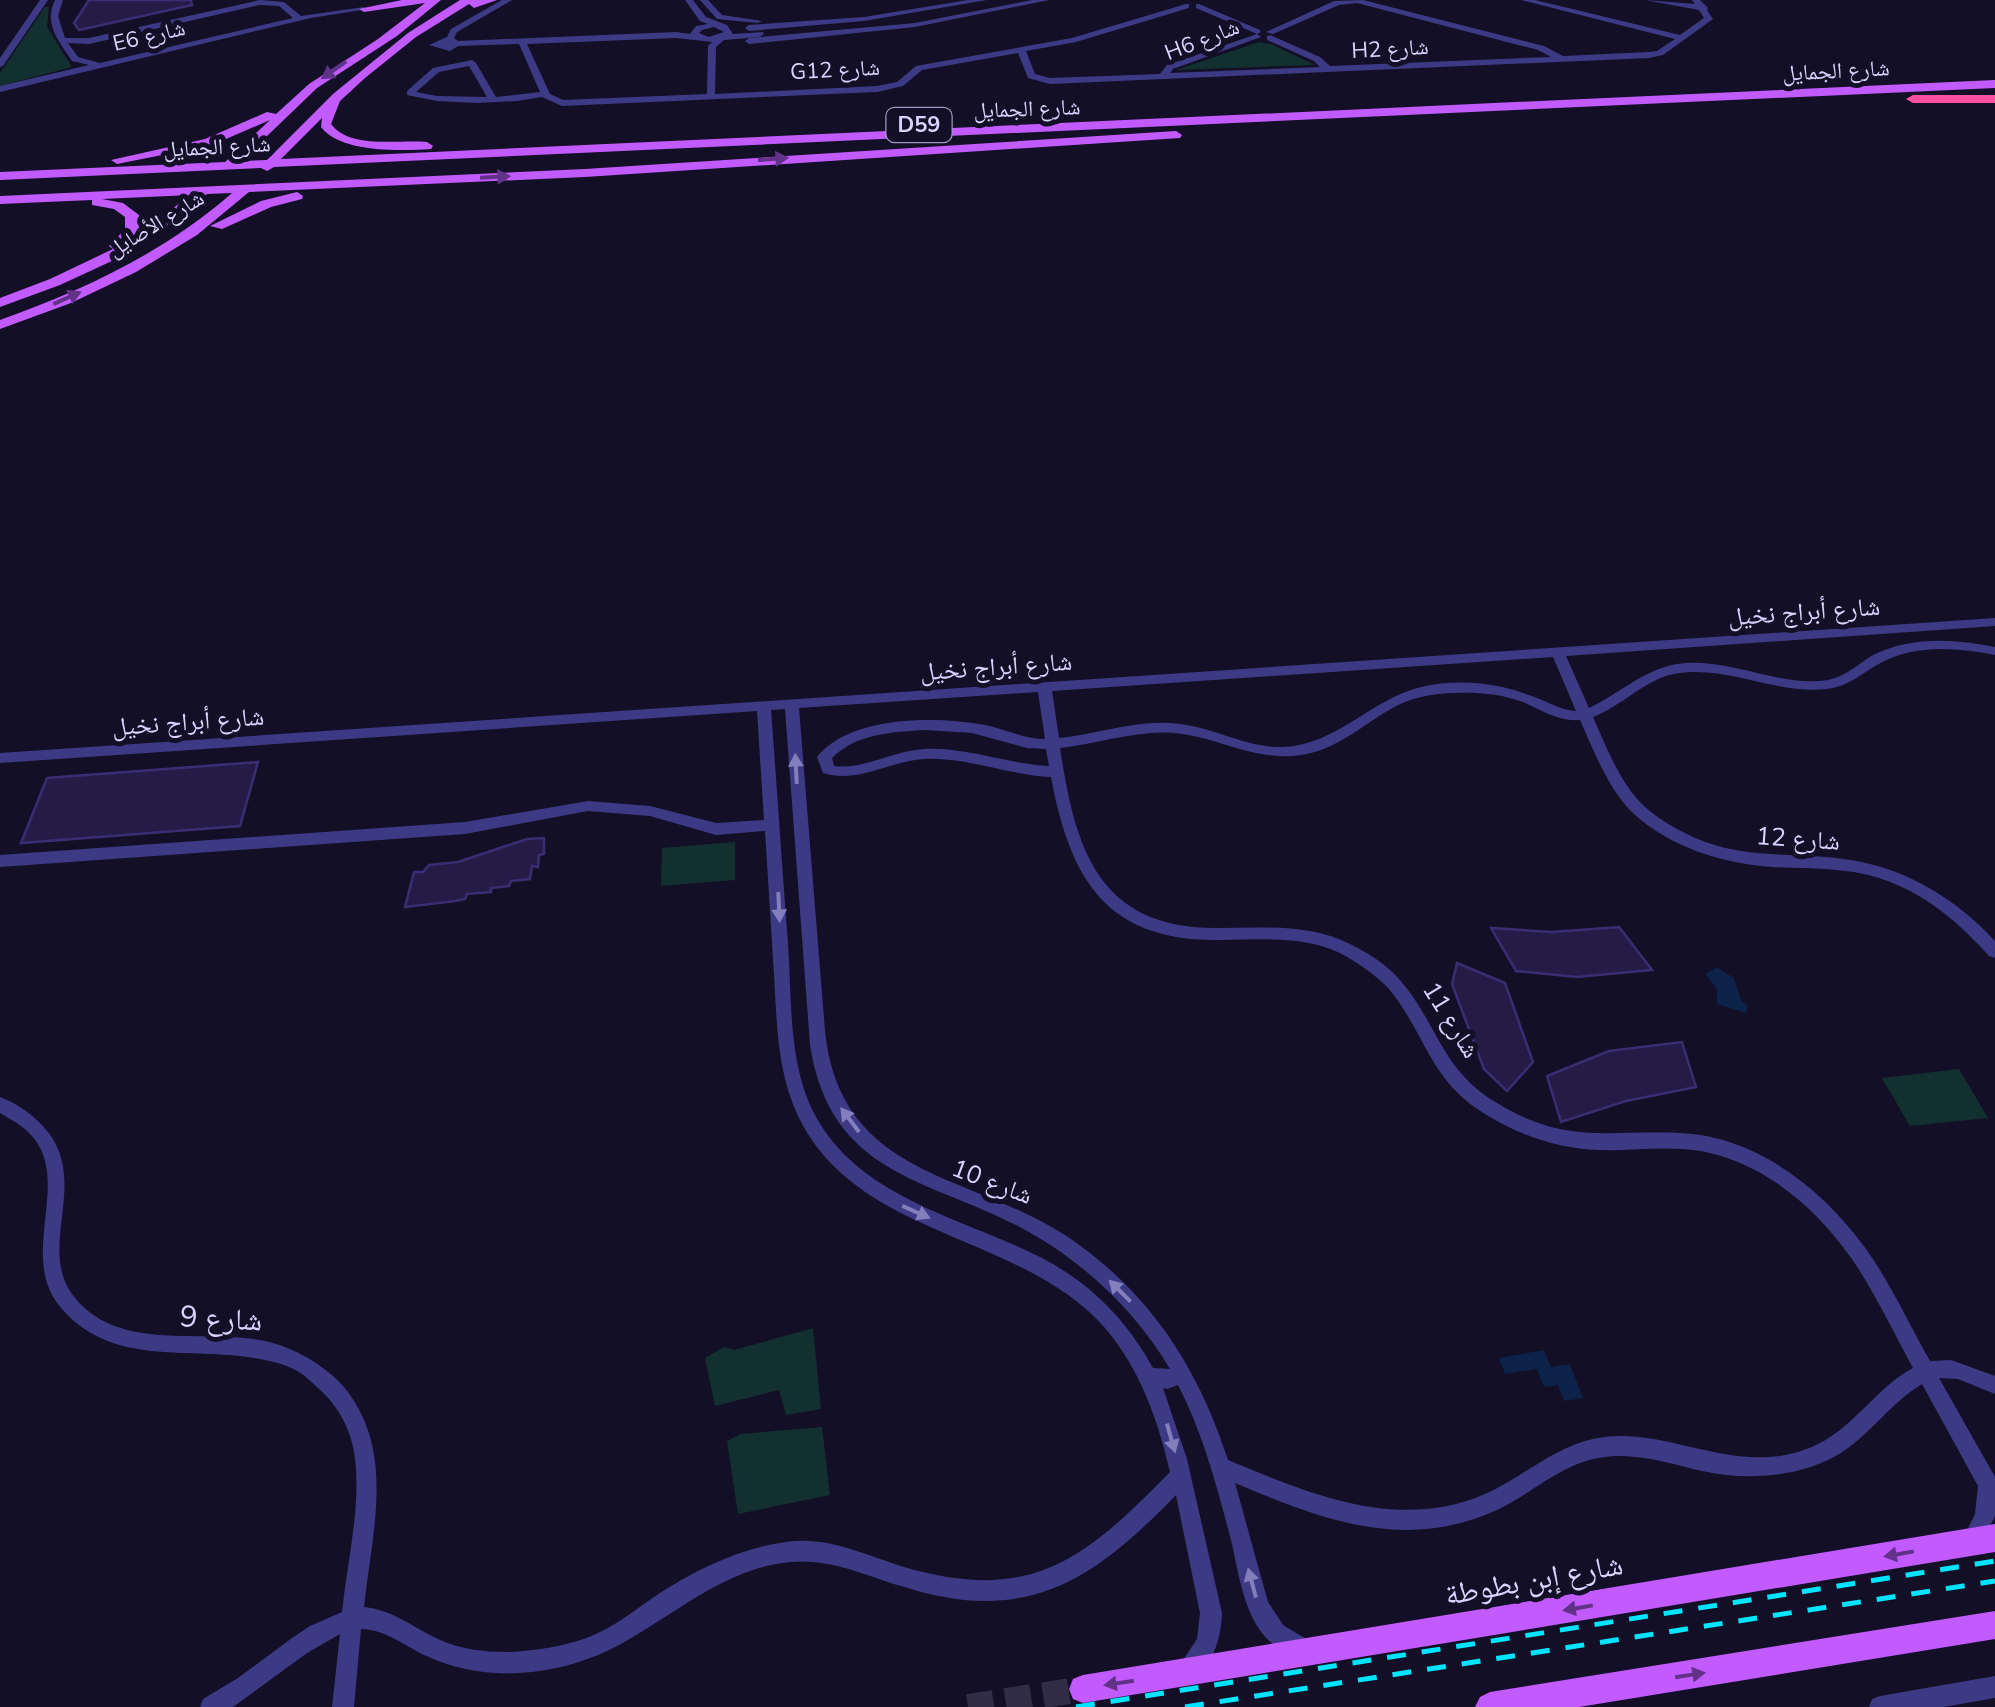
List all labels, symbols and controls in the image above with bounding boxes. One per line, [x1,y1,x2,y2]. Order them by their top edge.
street label: H6 شارع [1160,12,1244,68]
street label: E6 شارع [110,13,188,59]
street label: H2 شارع [1351,32,1429,66]
street label: G12 شارع [789,53,881,87]
street label: شارع الجمايل [1782,53,1890,89]
one-way arrow [321,60,348,79]
street label: شارع الجمايل [973,92,1081,126]
road number: D59 [886,108,952,142]
street label: شارع الجمايل [163,129,271,165]
one-way arrow [757,151,789,167]
one-way arrow [480,169,512,185]
street label: شارع الأصايل [102,183,210,265]
one-way arrow [52,290,82,306]
street label: شارع أبراج نخيل [1727,590,1881,634]
street label: شارع أبراج نخيل [919,645,1073,689]
street label: شارع أبراج نخيل [111,700,265,744]
one-way arrow [788,753,804,785]
street label: شارع 12 [1755,819,1841,859]
one-way arrow [771,892,787,924]
street label: شارع 11 [1414,975,1488,1065]
one-way arrow [840,1107,860,1133]
street label: شارع 10 [947,1151,1037,1213]
one-way arrow [901,1204,930,1220]
one-way arrow [1109,1280,1133,1304]
street label: شارع 9 [179,1296,263,1342]
one-way arrow [1164,1423,1180,1454]
street label: شارع إبن بطوطة [1442,1544,1626,1616]
one-way arrow [1883,1547,1914,1562]
one-way arrow [1244,1567,1260,1598]
one-way arrow [1562,1601,1594,1616]
one-way arrow [1675,1666,1706,1682]
one-way arrow [1103,1676,1135,1691]

